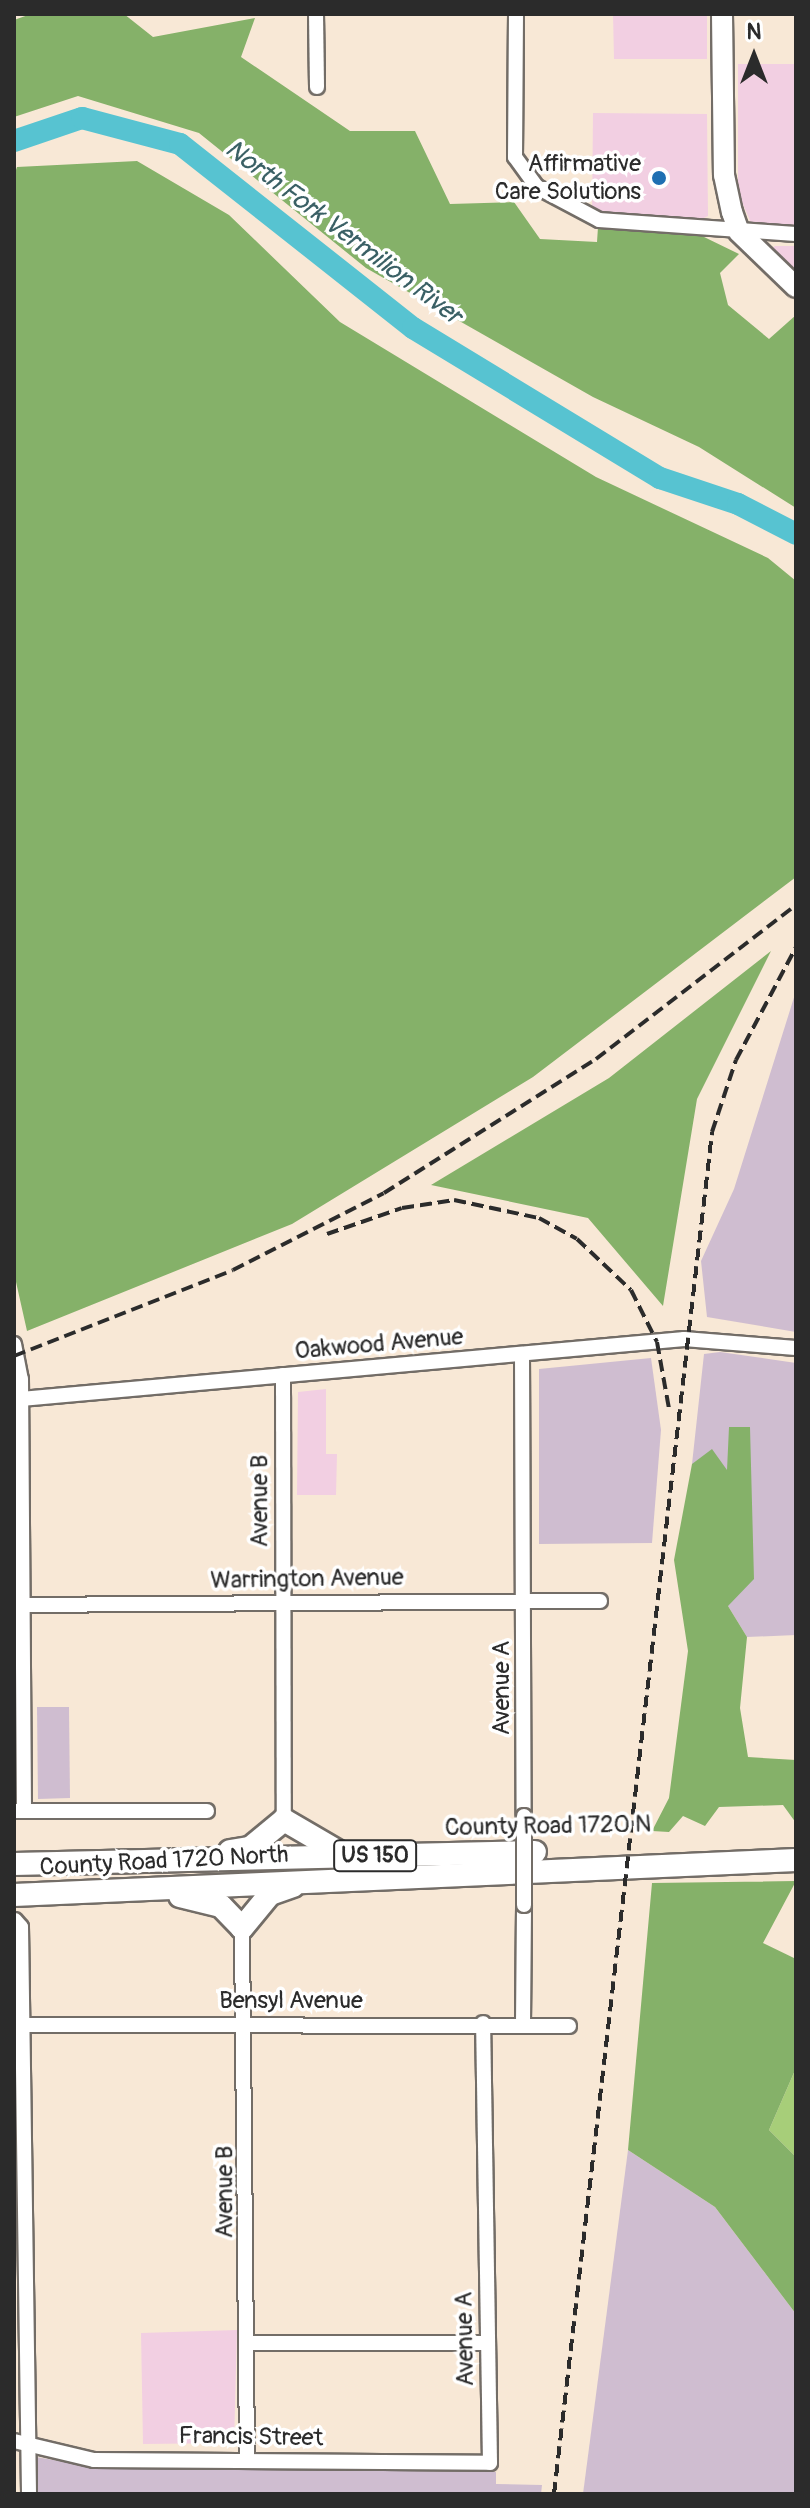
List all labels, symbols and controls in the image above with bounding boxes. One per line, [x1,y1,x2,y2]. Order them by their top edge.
north arrow [714,16,794,96]
text: N [747,18,761,46]
water label: North Fork Vermilion River [219,134,467,332]
place label: Affirmative Care Solutions [495,150,641,206]
marker: Affirmative Care Solutions [648,167,670,189]
street label: Oakwood Avenue [293,1322,465,1366]
street label: Avenue B [246,1455,274,1547]
street label: Warrington Avenue [210,1563,404,1595]
street label: Avenue A [488,1641,516,1735]
street label: County Road 1720 N [445,1810,651,1842]
road number: US 150 [333,1838,417,1874]
street label: County Road 1720 North [39,1840,289,1882]
street label: Bensyl Avenue [219,1987,363,2015]
street label: Avenue B [211,2146,239,2238]
street label: Avenue A [450,2291,480,2387]
street label: Francis Street [178,2421,324,2453]

